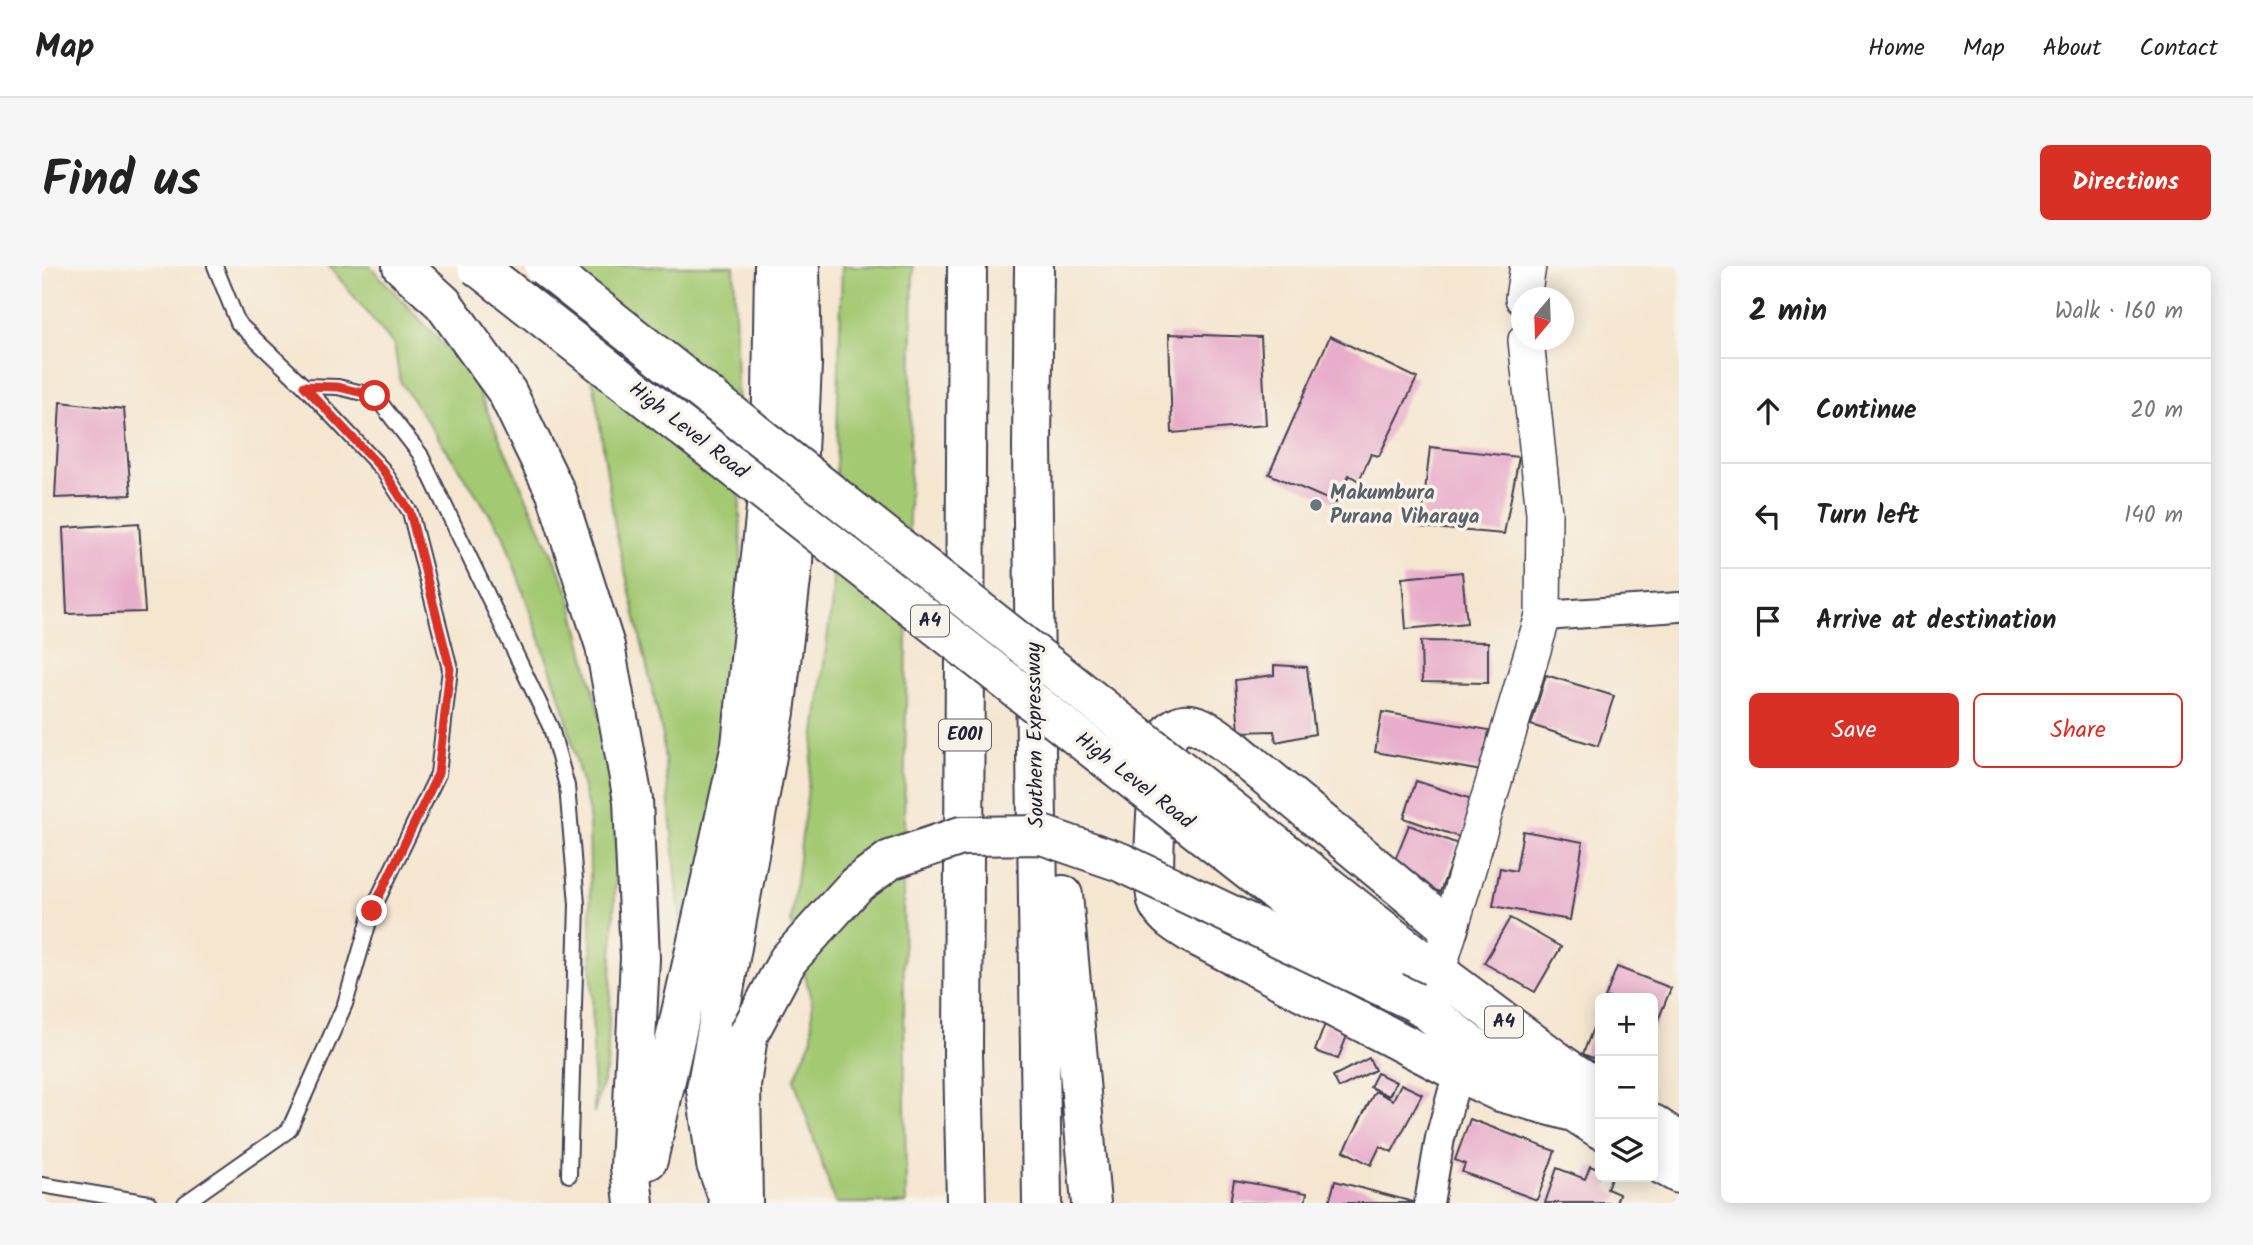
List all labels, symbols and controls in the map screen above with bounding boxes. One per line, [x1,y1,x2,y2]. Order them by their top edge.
text: Map [35,22,95,75]
text: Home [1868,29,1925,68]
text: Map [1963,29,2005,68]
text: About [2043,29,2101,68]
text: Contact [2139,29,2218,68]
text: Find us [42,143,200,221]
button: Directions [2040,145,2211,220]
north arrow [1511,287,1574,350]
text: 2 min [1749,288,1827,336]
text: Walk · 160 m [2055,294,2183,330]
street label: High Level Road [621,374,755,489]
route start [359,380,390,411]
text: Continue [1816,390,1917,432]
icon: ahead [1749,392,1787,430]
text: 20 m [2131,393,2183,429]
place label: Makumbura Purana Viharaya [1330,477,1480,534]
text: Turn left [1816,495,1919,537]
marker: Makumbura Purana Viharaya [1308,497,1324,513]
icon: left [1749,497,1787,535]
text: 140 m [2124,498,2183,534]
text: Arrive at destination [1816,600,2056,642]
icon: arrive [1749,602,1787,640]
road number: A4 [911,606,949,636]
street label: Southern Expressway [1018,642,1054,828]
button: Save [1749,693,1959,768]
button: Share [1973,693,2183,768]
road number: E001 [939,720,991,750]
street label: High Level Road [1067,724,1201,839]
route end [356,895,387,926]
map controls [1595,993,1658,1182]
button: + [1595,993,1658,1056]
road number: A4 [1485,1006,1523,1038]
button: − [1595,1056,1658,1119]
button: layers [1595,1119,1658,1182]

